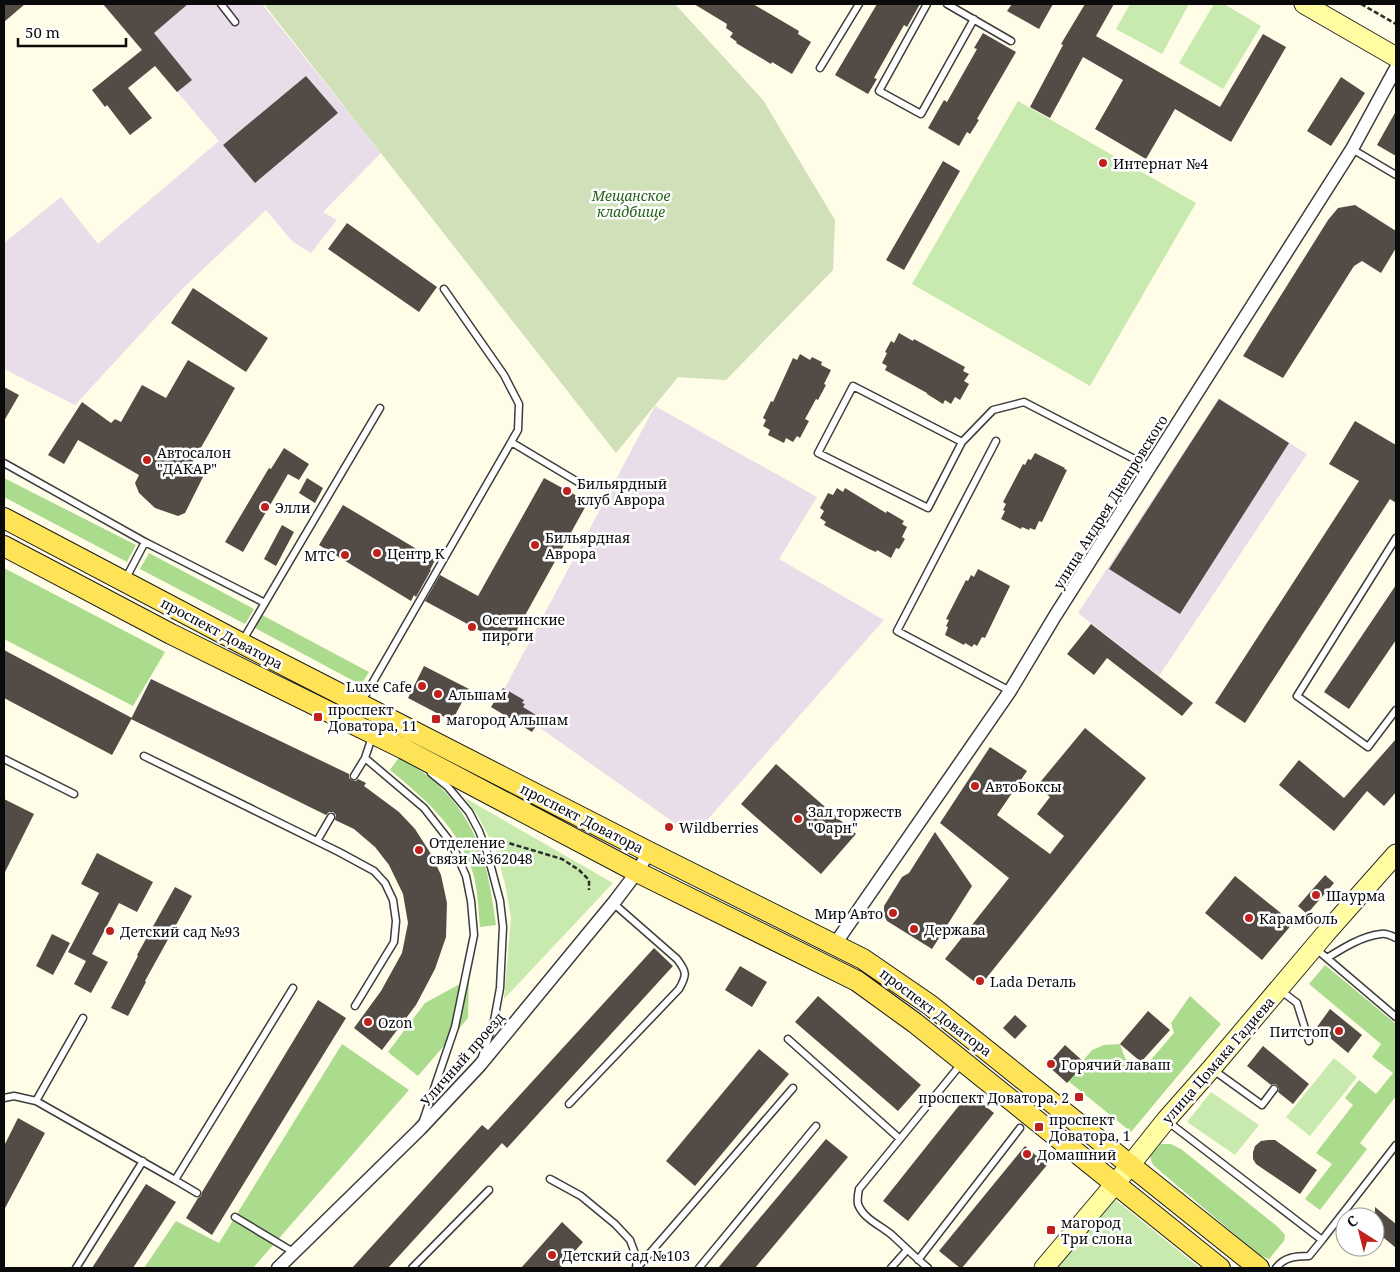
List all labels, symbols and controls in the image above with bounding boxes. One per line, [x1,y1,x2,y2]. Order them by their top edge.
scale bar [18,15,125,47]
text: 50 m [25,22,60,42]
place label: Интернат №4 [1113,154,1208,173]
marker: Интернат №4 [1097,157,1109,169]
park label: Мещанское кладбище [591,186,670,221]
street label: улица Андрея Днепровского [1048,411,1172,593]
place label: Автосалон "ДАКАР" [157,443,231,478]
marker: Автосалон "ДАКАР" [141,454,153,466]
place label: Бильярдный клуб Аврора [577,474,667,509]
marker: Бильярдный клуб Аврора [561,485,573,497]
place label: Элли [275,498,310,517]
marker: Элли [259,501,271,513]
place label: Бильярдная Аврора [545,528,630,563]
marker: Бильярдная Аврора [529,539,541,551]
place label: Центр К [387,544,445,563]
place label: МТС [304,546,335,565]
marker: Центр К [371,547,383,559]
marker: МТС [339,549,351,561]
street label: проспект Доватора [158,593,286,673]
place label: Осетинские пироги [482,610,565,645]
marker: Осетинские пироги [466,621,478,633]
place label: Luxe Cafe [346,677,412,696]
marker: Luxe Cafe [416,680,428,692]
place label: Альшам [448,685,507,704]
marker: Альшам [432,688,444,700]
place label: проспект Доватора, 11 [328,700,417,735]
place label: магород Альшам [446,710,568,729]
marker: проспект Доватора, 11 [312,711,324,723]
marker: магород Альшам [430,713,442,725]
place label: АвтоБоксы [985,777,1062,796]
street label: проспект Доватора [517,779,647,857]
marker: АвтоБоксы [969,780,981,792]
place label: Зал торжеств "Фарн" [808,802,902,837]
marker: Зал торжеств "Фарн" [792,813,804,825]
place label: Wildberries [679,818,759,837]
marker: Wildberries [663,821,675,833]
place label: Отделение связи №362048 [429,833,533,868]
marker: Отделение связи №362048 [413,844,425,856]
place label: Шаурма [1326,886,1385,905]
marker: Шаурма [1310,889,1322,901]
place label: Мир Авто [815,904,883,923]
marker: Мир Авто [887,907,899,919]
place label: Карамболь [1259,909,1338,928]
marker: Карамболь [1243,912,1255,924]
place label: Держава [924,920,986,939]
place label: Детский сад №93 [120,922,240,941]
marker: Держава [908,923,920,935]
marker: Детский сад №93 [104,925,116,937]
street label: проспект Доватора [876,964,996,1060]
place label: Lada Dеталь [990,972,1076,991]
marker: Lada Dеталь [974,975,986,987]
street label: улица Цомака Гадиева [1157,992,1279,1128]
street label: Уличный проезд [416,1008,508,1110]
place label: Ozon [378,1013,413,1032]
marker: Ozon [362,1016,374,1028]
place label: Питстоп [1269,1022,1329,1041]
marker: Питстоп [1333,1025,1345,1037]
place label: Горячий лаваш [1061,1055,1171,1074]
marker: Горячий лаваш [1045,1058,1057,1070]
place label: проспект Доватора, 2 [918,1088,1069,1107]
marker: проспект Доватора, 2 [1073,1091,1085,1103]
place label: проспект Доватора, 1 [1049,1110,1131,1145]
marker: проспект Доватора, 1 [1033,1121,1045,1133]
place label: Домашний [1037,1145,1116,1164]
marker: Домашний [1021,1148,1033,1160]
north arrow [1335,1207,1385,1257]
text: С [1343,1211,1361,1231]
place label: магород Три слона [1061,1213,1133,1248]
marker: магород Три слона [1045,1224,1057,1236]
place label: Детский сад №103 [562,1246,690,1265]
marker: Детский сад №103 [546,1249,558,1261]

